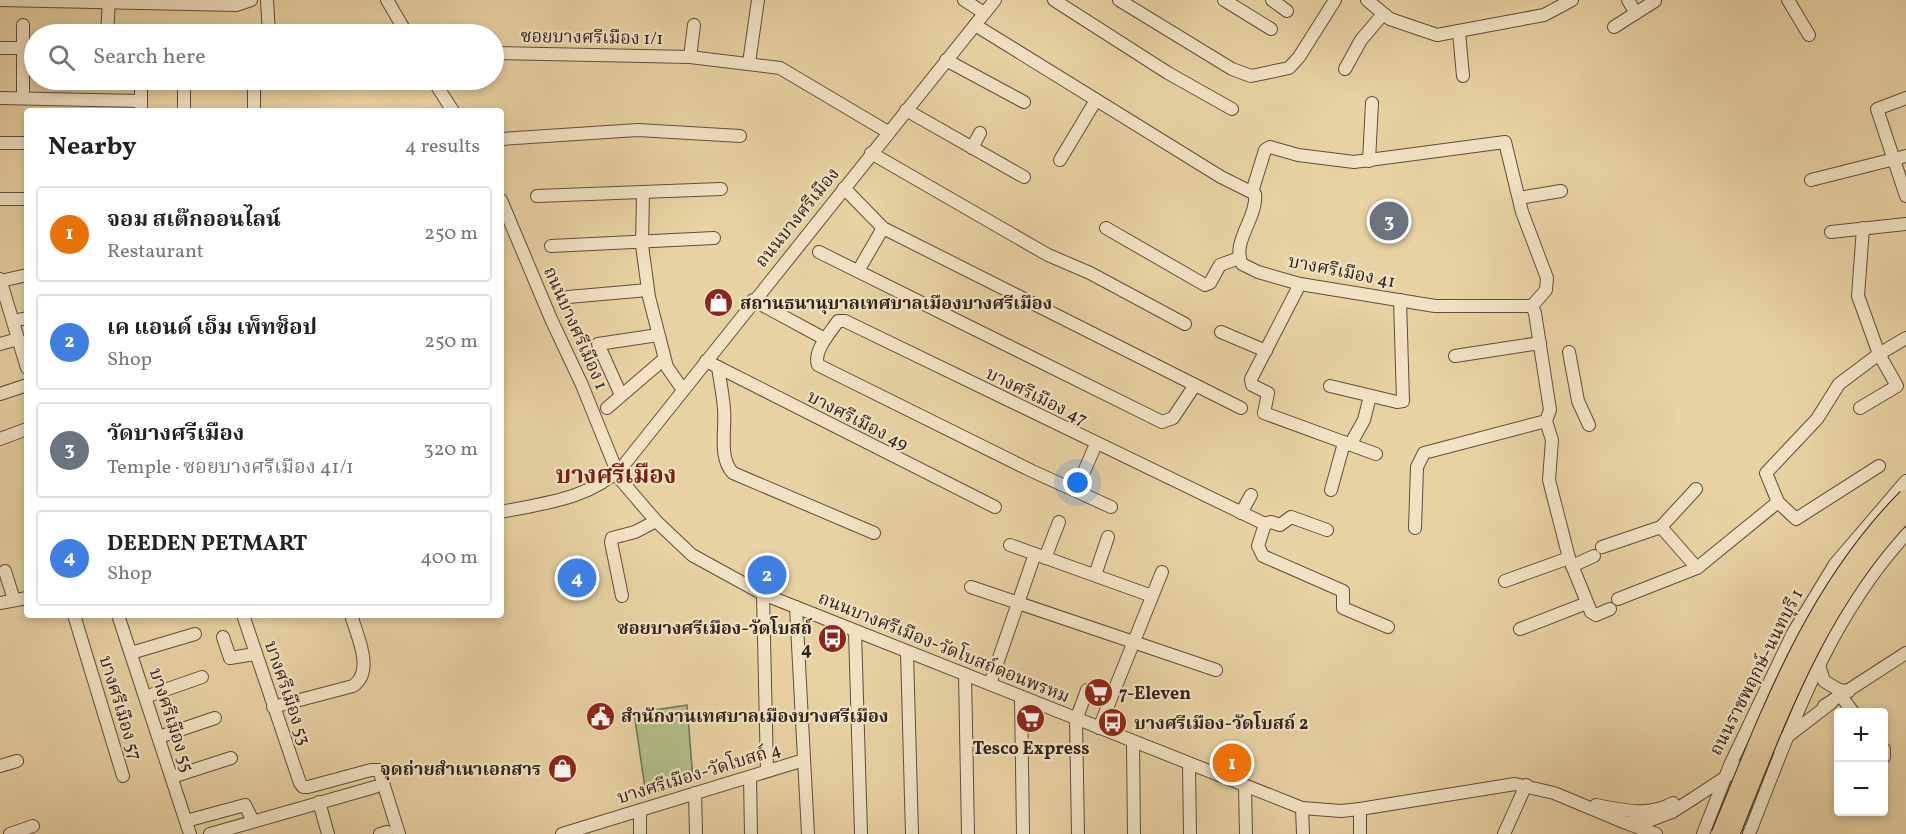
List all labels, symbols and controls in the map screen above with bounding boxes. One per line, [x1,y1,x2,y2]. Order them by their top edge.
search box [24,24,504,90]
street label: ซอยบางศรีเมือง 1/1 [520,25,664,52]
icon: search [45,41,78,74]
text: Search here [93,42,206,73]
text: Nearby [48,129,137,165]
text: 4 results [405,133,480,161]
street label: ถนนบางศรีเมือง [750,163,846,273]
pin: 3 [1370,198,1408,244]
text: จอม สเต๊กออนไลน์ [107,205,281,236]
text: 1 [65,220,74,248]
text: 250 m [424,220,478,248]
text: Restaurant [107,238,204,266]
street label: บางศรีเมือง 41 [1286,250,1397,295]
street label: ถนนบางศรีเมือง 1 [536,263,613,394]
shop icon: สถานธนานุบาลเทศบาลเมืองบางศรีเมือง [703,287,735,319]
place label: สถานธนานุบาลเทศบาลเมืองบางศรีเมือง [740,292,1052,317]
text: เค แอนด์ เอ็ม เพ็ทช็อป [107,313,317,344]
text: 2 [64,328,75,356]
text: 250 m [424,328,478,356]
text: Shop [107,346,152,374]
street label: บางศรีเมือง 47 [981,362,1091,433]
street label: บางศรีเมือง 49 [802,385,912,458]
text: วัดบางศรีเมือง [107,419,244,450]
text: 3 [64,436,75,464]
text: 320 m [423,436,478,464]
text: Temple · ซอยบางศรีเมือง 41/1 [107,454,354,482]
district label: บางศรีเมือง [556,460,676,494]
your location [1063,468,1092,497]
text: DEEDEN PETMART [107,529,307,560]
text: 4 [63,544,76,572]
text: 400 m [420,544,478,572]
pin: 2 [748,552,786,598]
pin: 4 [558,556,596,600]
text: Shop [107,560,152,588]
street label: ถนนบางศรีเมือง-วัดโบสถ์ดอนพรหม [814,585,1074,710]
street label: ถนนราชพฤกษ์-นนทบุรี 1 [1704,585,1810,760]
place label: ซอยบางศรีเมือง-วัดโบสถ์ 4 [617,616,813,663]
bus stop icon: ซอยบางศรีเมือง-วัดโบสถ์ 4 [817,622,849,654]
street label: บางศรีเมือง 53 [257,638,316,749]
street label: บางศรีเมือง 57 [92,653,147,764]
street label: บางศรีเมือง 55 [142,665,199,776]
supermarket icon: 7-Eleven [1082,677,1114,709]
place label: 7-Eleven [1119,682,1191,707]
public building icon: สำนักงานเทศบาลเมืองบางศรีเมือง [584,700,616,732]
supermarket icon: Tesco Express [1015,703,1047,735]
place label: สำนักงานเทศบาลเมืองบางศรีเมือง [621,705,889,730]
bus stop icon: บางศรีเมือง-วัดโบสถ์ 2 [1097,707,1129,739]
map controls [1834,708,1888,816]
button: + [1834,708,1888,762]
place label: บางศรีเมือง-วัดโบสถ์ 2 [1134,711,1308,737]
street label: บางศรีเมือง-วัดโบสถ์ 4 [614,736,784,811]
place label: Tesco Express [972,737,1090,762]
pin: 1 [1212,740,1252,786]
shop icon: จุดถ่ายสำเนาเอกสาร [546,753,578,785]
place label: จุดถ่ายสำเนาเอกสาร [380,758,541,783]
button: − [1834,762,1888,816]

